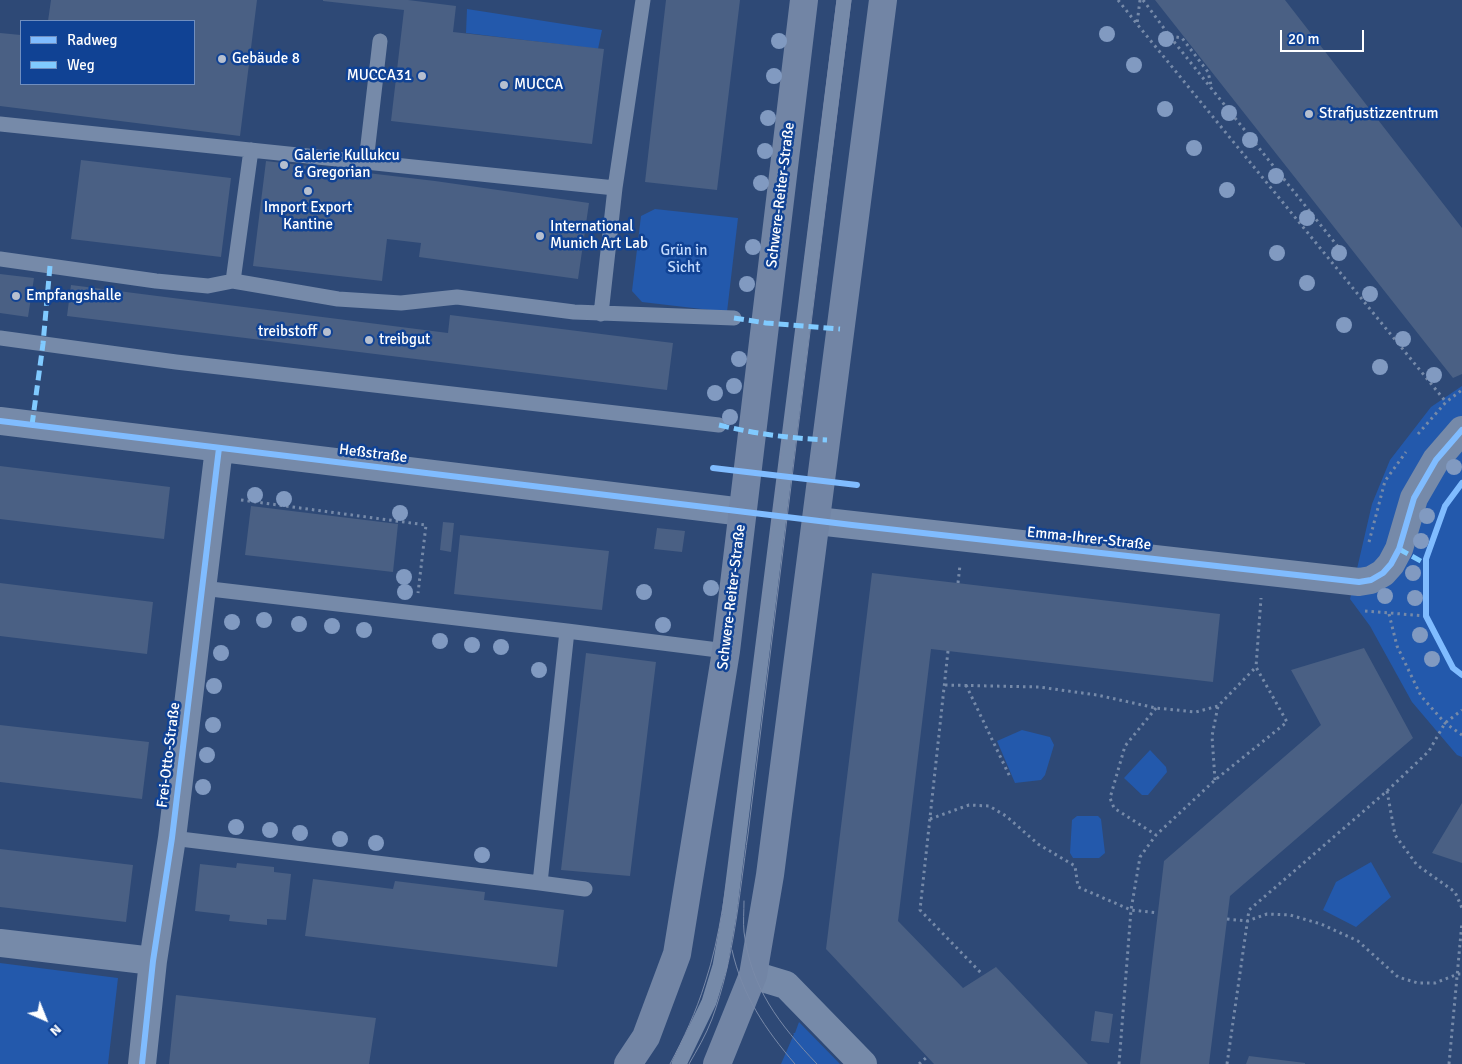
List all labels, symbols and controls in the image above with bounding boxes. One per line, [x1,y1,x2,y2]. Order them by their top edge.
legend [20,20,195,85]
scale bar [1282,20,1366,52]
text: 20 m [1288,30,1319,48]
text: Radweg [67,31,117,49]
place label: Gebäude 8 [232,50,300,68]
marker: Gebäude 8 [216,53,228,65]
text: Weg [67,56,95,74]
place label: MUCCA31 [347,67,412,85]
marker: MUCCA31 [416,70,428,82]
place label: MUCCA [514,76,563,94]
marker: MUCCA [498,79,510,91]
place label: Strafjustizzentrum [1319,105,1438,123]
marker: Strafjustizzentrum [1303,108,1315,120]
street label: Schwere-Reiter-Straße [763,121,799,269]
place label: Galerie Kullukcu & Gregorian [294,147,400,182]
marker: Galerie Kullukcu & Gregorian [278,159,290,171]
marker: Import Export Kantine [302,185,314,197]
place label: Import Export Kantine [264,199,352,234]
place label: International Munich Art Lab [550,218,648,253]
marker: International Munich Art Lab [534,230,546,242]
park label: Grün in Sicht [660,242,708,277]
place label: Empfangshalle [26,287,121,305]
marker: Empfangshalle [10,290,22,302]
place label: treibstoff [258,323,317,341]
marker: treibstoff [321,326,333,338]
place label: treibgut [379,331,430,349]
marker: treibgut [363,334,375,346]
street label: Heßstraße [338,441,408,467]
street label: Schwere-Reiter-Straße [714,523,750,671]
street label: Emma-Ihrer-Straße [1026,524,1152,554]
street label: Frei-Otto-Straße [154,701,184,809]
north arrow [20,994,70,1044]
text: N [46,1021,65,1040]

